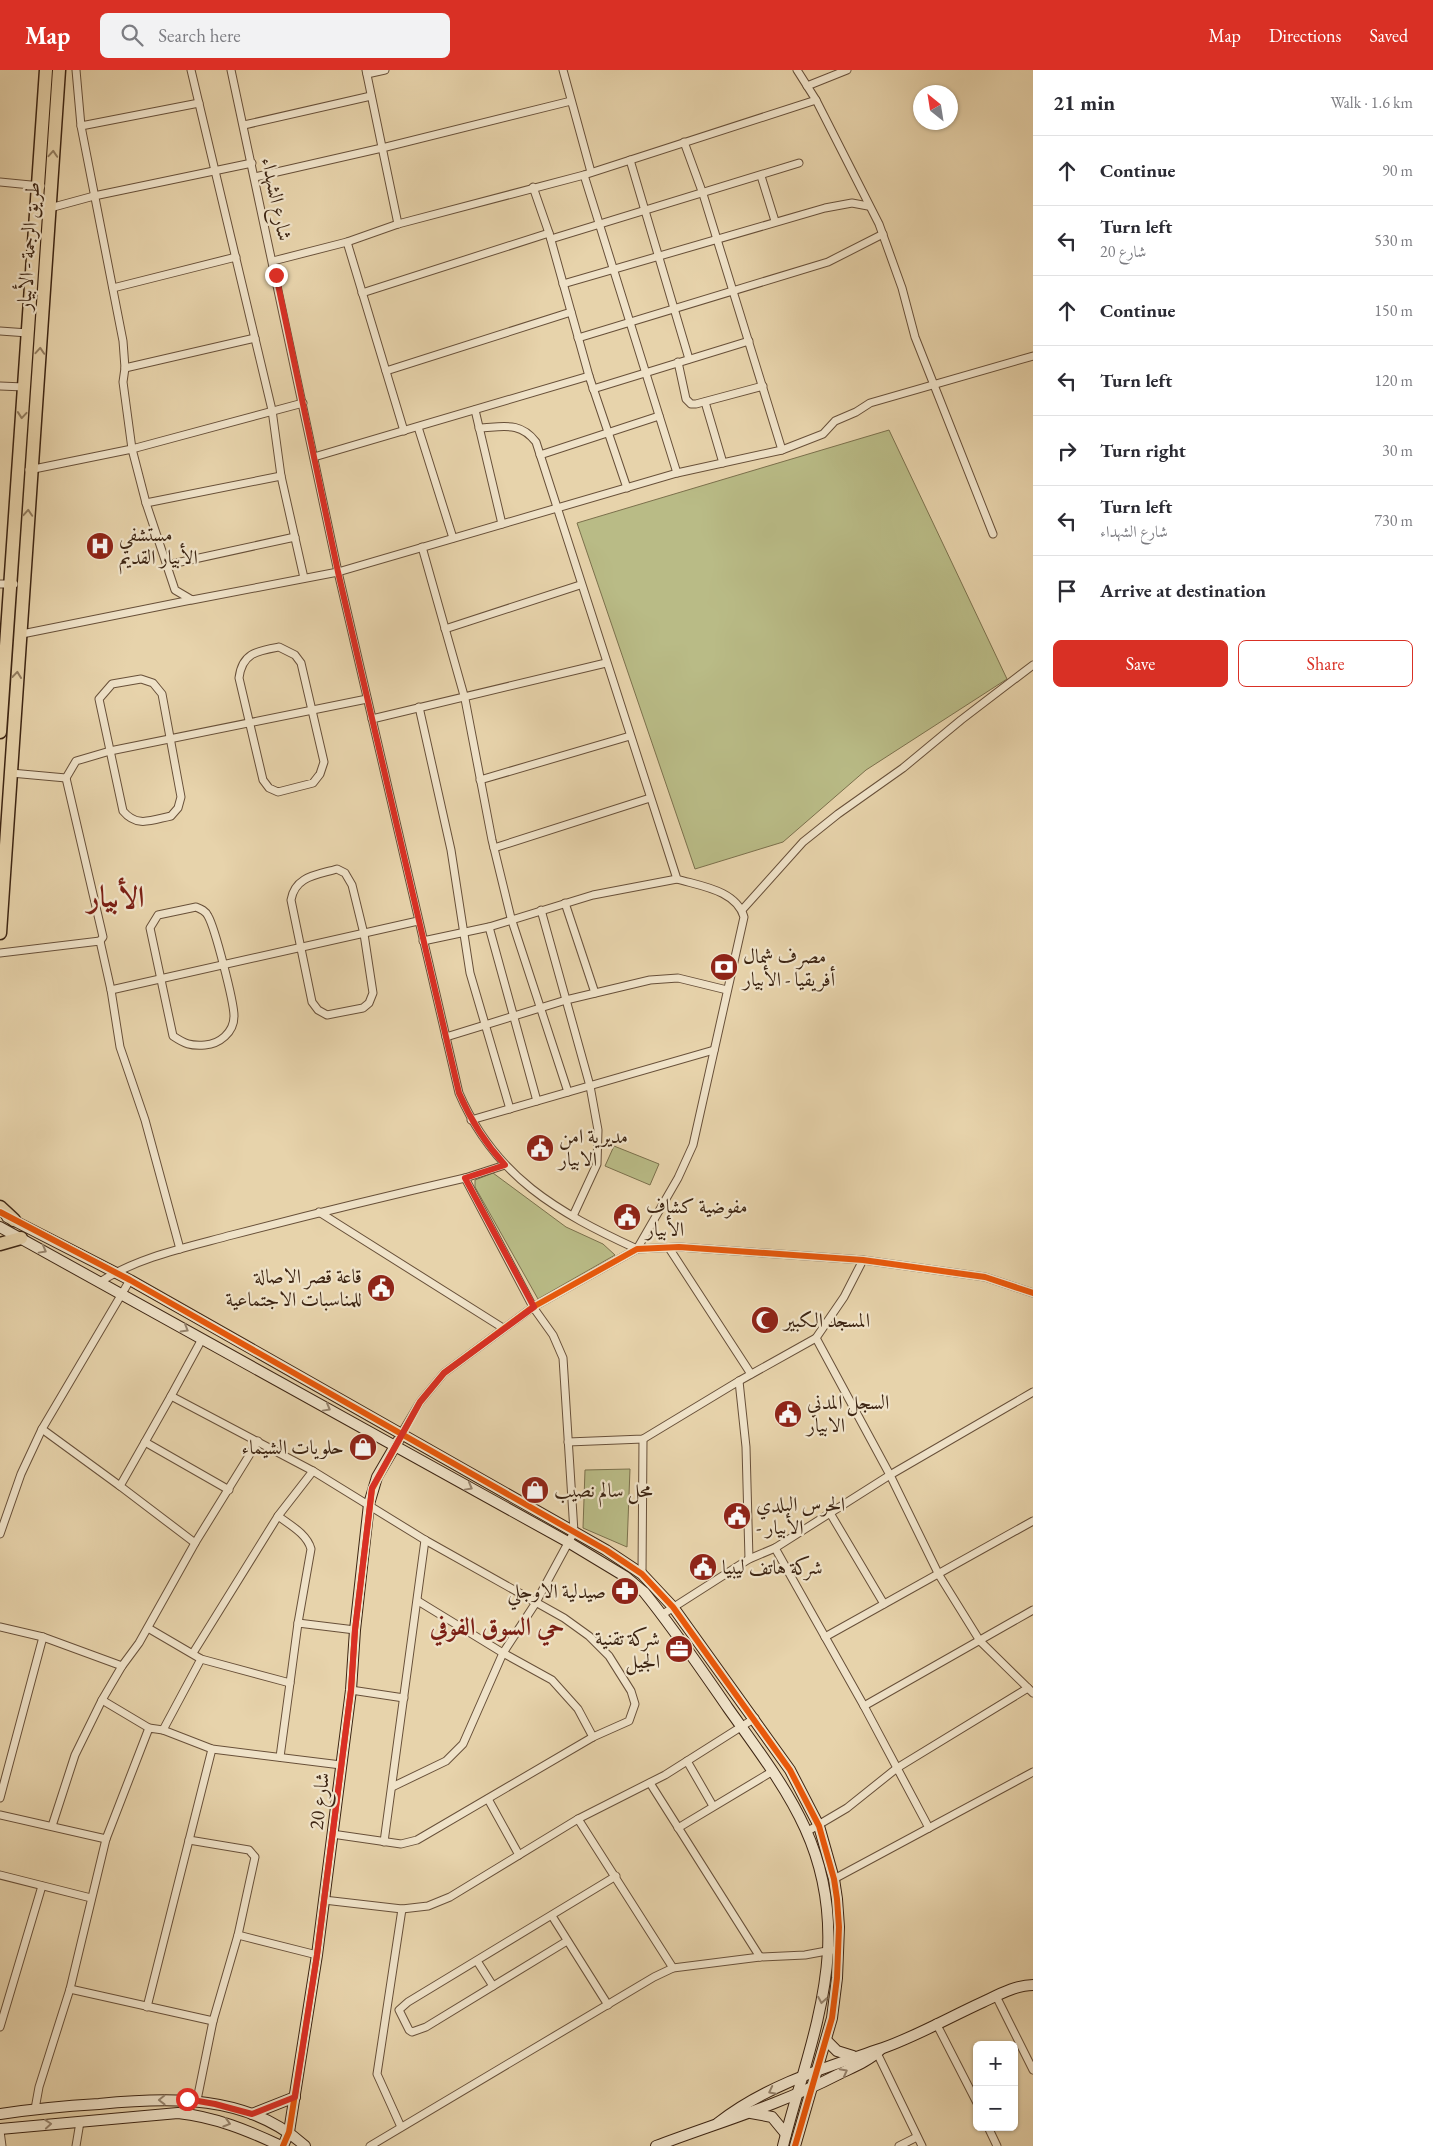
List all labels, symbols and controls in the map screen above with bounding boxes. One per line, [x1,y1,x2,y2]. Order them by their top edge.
search box [100,13,450,58]
text: Map [25,20,70,51]
icon: search [118,21,146,49]
text: Search here [158,23,241,48]
text: Map [1209,24,1241,47]
text: Directions [1269,24,1341,47]
text: Saved [1369,24,1408,47]
north arrow [913,85,958,130]
text: 21 min [1053,89,1115,116]
text: Walk · 1.6 km [1330,92,1413,113]
one-way arrow [48,150,59,158]
street label: شارع الشهداء [251,155,299,244]
icon: ahead [1053,157,1081,185]
text: Continue [1100,158,1175,183]
text: 90 m [1382,160,1413,181]
street label: طريق الرجمة - الأبيار [8,181,45,313]
text: Turn left [1100,214,1172,239]
icon: left [1053,227,1081,255]
text: 530 m [1374,230,1413,251]
text: شارع 20 [1100,241,1146,262]
route end [265,264,288,287]
icon: ahead [1053,297,1081,325]
text: Continue [1100,298,1175,323]
text: 150 m [1374,300,1413,321]
one-way arrow [34,347,45,355]
icon: left [1053,367,1081,395]
text: Turn left [1100,368,1172,393]
text: 120 m [1374,370,1413,391]
one-way arrow [17,412,28,420]
icon: right [1053,437,1081,465]
text: Turn right [1100,438,1186,463]
text: 30 m [1382,440,1413,461]
text: Turn left [1100,494,1172,519]
icon: left [1053,507,1081,535]
one-way arrow [23,509,34,517]
text: 730 m [1374,510,1413,531]
place label: مستشفي الأبيار القديم [119,521,198,575]
text: شارع الشهداء [1100,521,1168,542]
hospital icon: مستشفي الأبيار القديم [85,531,115,561]
icon: arrive [1053,577,1081,605]
text: Arrive at destination [1100,578,1266,603]
button: Save [1053,640,1228,687]
button: Share [1238,640,1413,687]
one-way arrow [11,671,22,679]
district label: الأبيار [84,877,145,916]
place label: مصرف شمال أفريقيا - الأبيار [741,943,836,992]
bank icon: مصرف شمال أفريقيا - الأبيار [709,952,739,982]
place label: مديرية امن الابيار [557,1123,628,1172]
public building icon: مديرية امن الابيار [525,1133,555,1163]
place label: مفوضية كشاف الأبيار [644,1193,747,1242]
public building icon: مفوضية كشاف الأبيار [612,1202,642,1232]
one-way arrow [37,1244,46,1254]
place label: قاعة قصر الاصالة للمناسبات الاجتماعية [225,1263,362,1312]
public building icon: قاعة قصر الاصالة للمناسبات الاجتماعية [366,1273,396,1303]
mosque icon: المسجد الكبير [750,1305,780,1335]
place label: المسجد الكبير [782,1307,870,1333]
one-way arrow [179,1323,188,1333]
place label: السجل المدني الابيار [805,1389,889,1438]
public building icon: السجل المدني الابيار [773,1399,803,1429]
one-way arrow [322,1402,331,1412]
shop icon: حلويات الشيماء [348,1432,378,1462]
place label: حلويات الشيماء [242,1434,344,1460]
shop icon: محل سالم نصيب [520,1475,550,1505]
place label: محل سالم نصيب [554,1477,653,1508]
one-way arrow [464,1480,473,1490]
place label: الحرس البلدي - الأبيار [756,1491,845,1540]
public building icon: الحرس البلدي - الأبيار [722,1501,752,1531]
public building icon: شركة هاتف ليبيا [688,1552,718,1582]
place label: شركة هاتف ليبيا [722,1554,823,1581]
pharmacy icon: صيدلية الاوجلي [610,1576,640,1606]
place label: صيدلية الاوجلي [507,1578,606,1611]
district label: حي السوق الفوفي [429,1610,564,1647]
place label: شركة تقنية الجيل [595,1625,660,1676]
office icon: شركة تقنية الجيل [664,1634,694,1664]
street label: شارع 20 [303,1771,340,1832]
one-way arrow [817,1995,827,2004]
map controls [973,2041,1018,2131]
button: + [973,2041,1018,2086]
one-way arrow [839,2068,848,2078]
one-way arrow [769,2085,778,2095]
button: − [973,2086,1018,2131]
route start [176,2088,199,2111]
one-way arrow [158,2095,166,2105]
one-way arrow [222,2118,230,2128]
one-way arrow [45,2119,53,2130]

